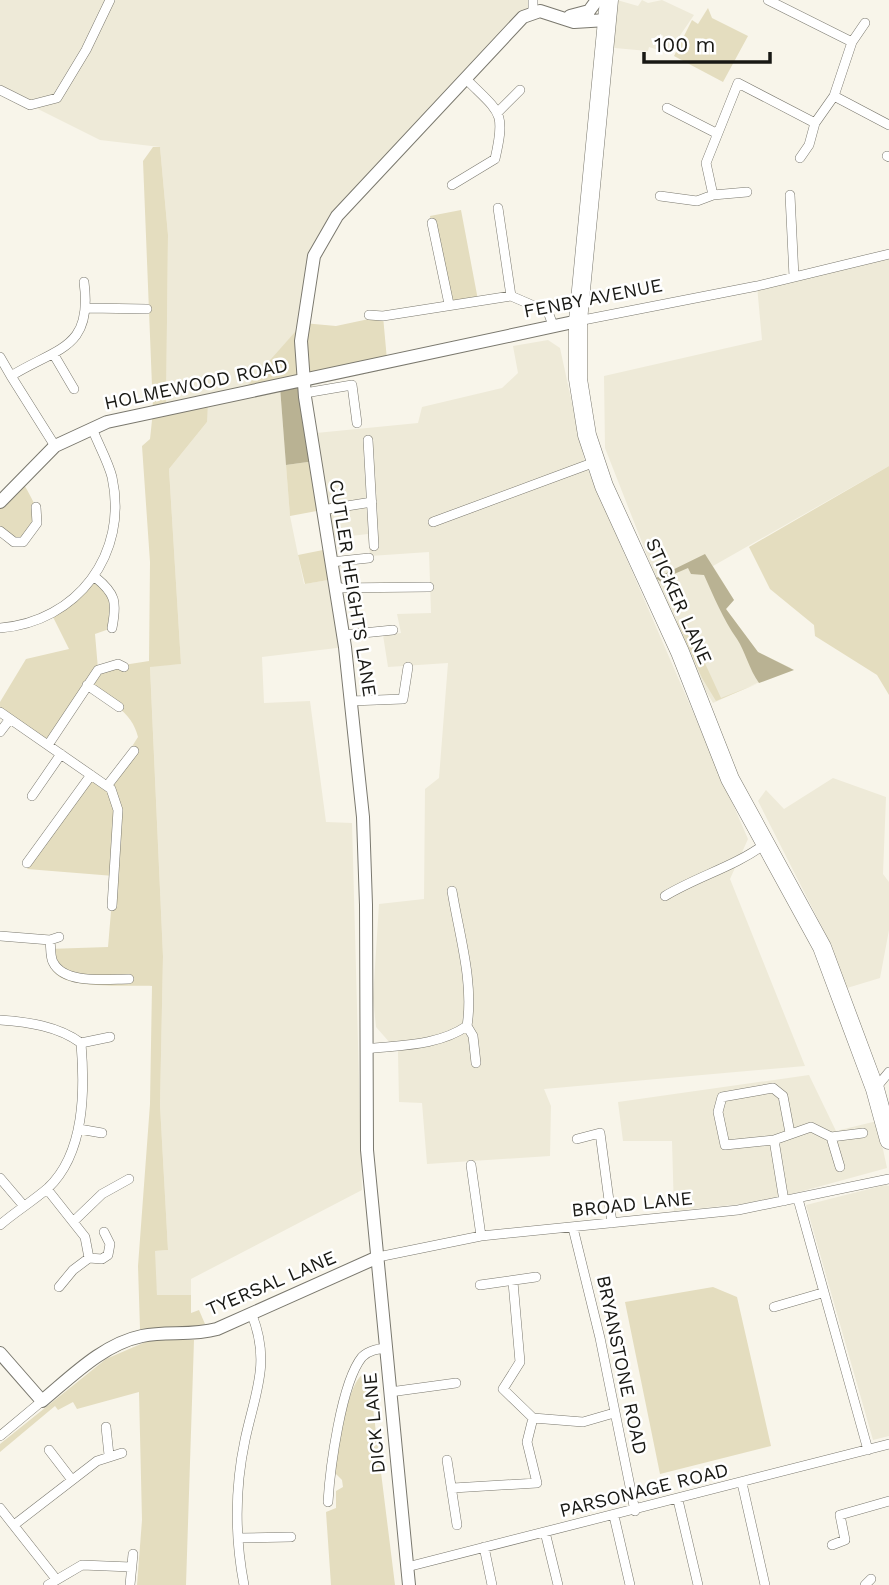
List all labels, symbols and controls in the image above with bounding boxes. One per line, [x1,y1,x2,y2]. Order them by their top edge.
scale bar [644,21,770,65]
text: 100 m [654,32,716,57]
street label: FENBY AVENUE [522,273,664,323]
street label: HOLMEWOOD ROAD [102,353,290,415]
street label: CUTLER HEIGHTS LANE [324,478,382,698]
street label: STICKER LANE [641,534,717,668]
street label: BROAD LANE [570,1186,694,1222]
street label: TYERSAL LANE [203,1245,339,1321]
street label: BRYANSTONE ROAD [592,1273,652,1457]
street label: DICK LANE [358,1372,390,1474]
street label: PARSONAGE ROAD [557,1458,731,1522]

